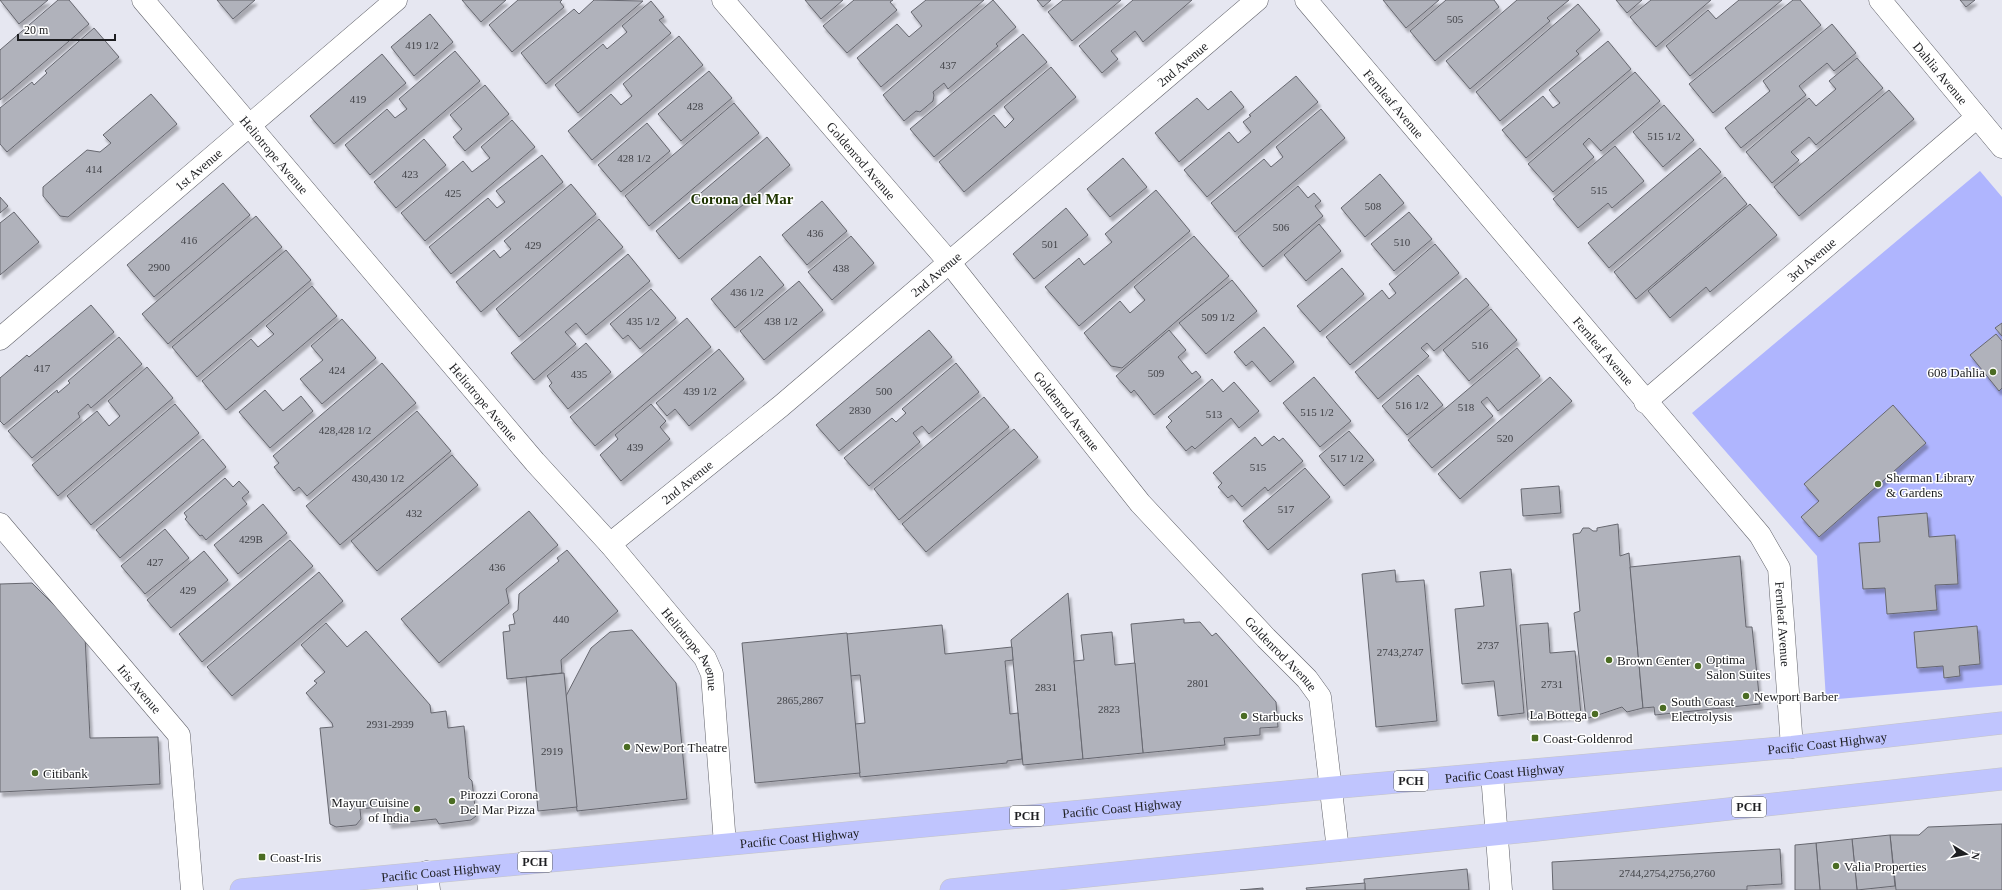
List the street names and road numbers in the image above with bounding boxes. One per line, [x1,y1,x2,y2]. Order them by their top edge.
street label: 2nd Avenue [1154,38,1211,90]
street label: Dahlia Avenue [1910,39,1971,108]
street label: Fernleaf Avenue [1360,67,1427,142]
street label: Heliotrope Avenue [237,113,311,197]
street label: Goldenrod Avenue [824,119,899,203]
street label: 1st Avenue [172,145,225,194]
street label: 3rd Avenue [1784,235,1839,285]
street label: 2nd Avenue [908,249,964,300]
street label: Fernleaf Avenue [1570,314,1637,389]
street label: Heliotrope Avenue [446,360,521,444]
street label: Goldenrod Avenue [1030,368,1103,454]
street label: 2nd Avenue [659,457,716,507]
street label: Fernleaf Avenue [1772,581,1793,668]
street label: Heliotrope Avenue [658,605,720,692]
street label: Goldenrod Avenue [1242,613,1320,694]
street label: Iris Avenue [114,662,164,717]
street label: Pacific Coast Highway [1767,729,1888,757]
street label: Pacific Coast Highway [1444,760,1566,786]
road number: PCH [1394,771,1428,791]
street label: Pacific Coast Highway [1062,795,1183,821]
road number: PCH [1732,797,1766,817]
road number: PCH [1010,806,1044,826]
street label: Pacific Coast Highway [739,825,861,851]
road number: PCH [518,852,552,872]
street label: Pacific Coast Highway [381,859,502,885]

